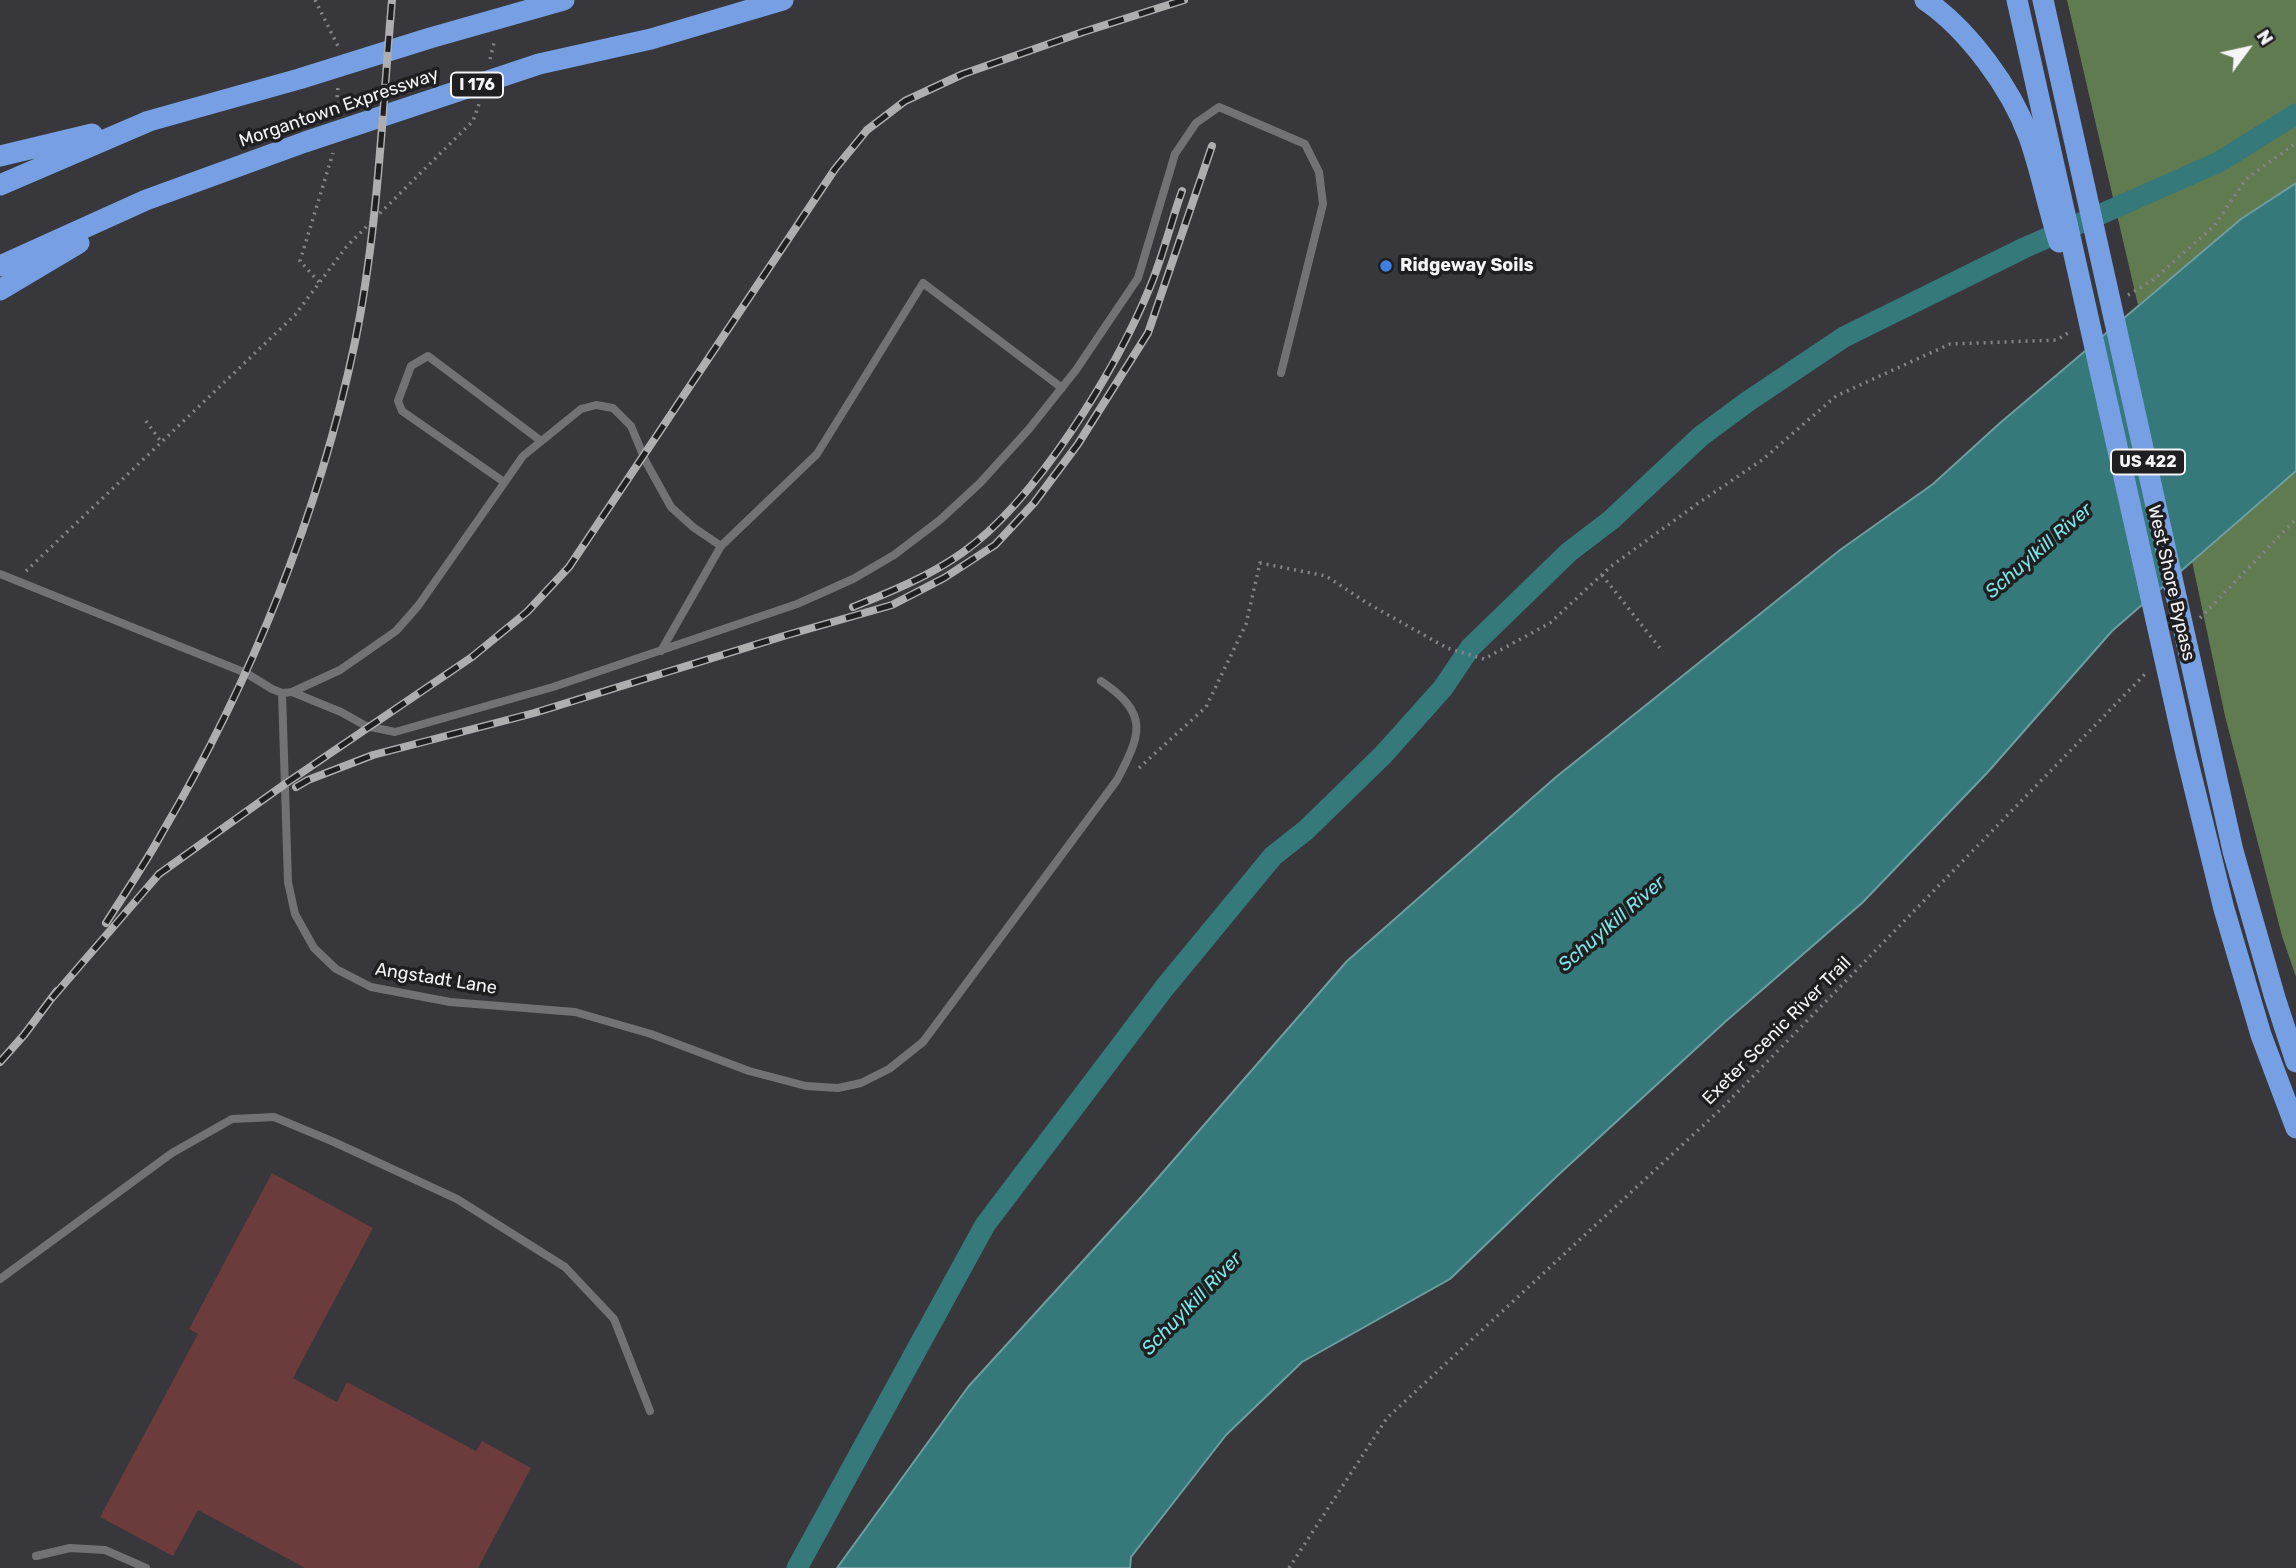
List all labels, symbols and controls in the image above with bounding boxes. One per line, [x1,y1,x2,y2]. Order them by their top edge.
north arrow [2212,14,2282,84]
text: N [2252,25,2278,49]
street label: Morgantown Expressway [236,64,442,152]
road number: I 176 [451,72,503,97]
place label: Ridgeway Soils [1400,255,1534,277]
marker: Ridgeway Soils [1378,258,1394,274]
road number: US 422 [2111,449,2185,475]
water label: Schuylkill River [1981,498,2097,604]
street label: West Shore Bypass [2143,503,2199,663]
water label: Schuylkill River [1554,871,1670,977]
street label: Exeter Scenic River Trail [1698,952,1856,1110]
street label: Angstadt Lane [374,959,498,999]
water label: Schuylkill River [1137,1248,1247,1360]

